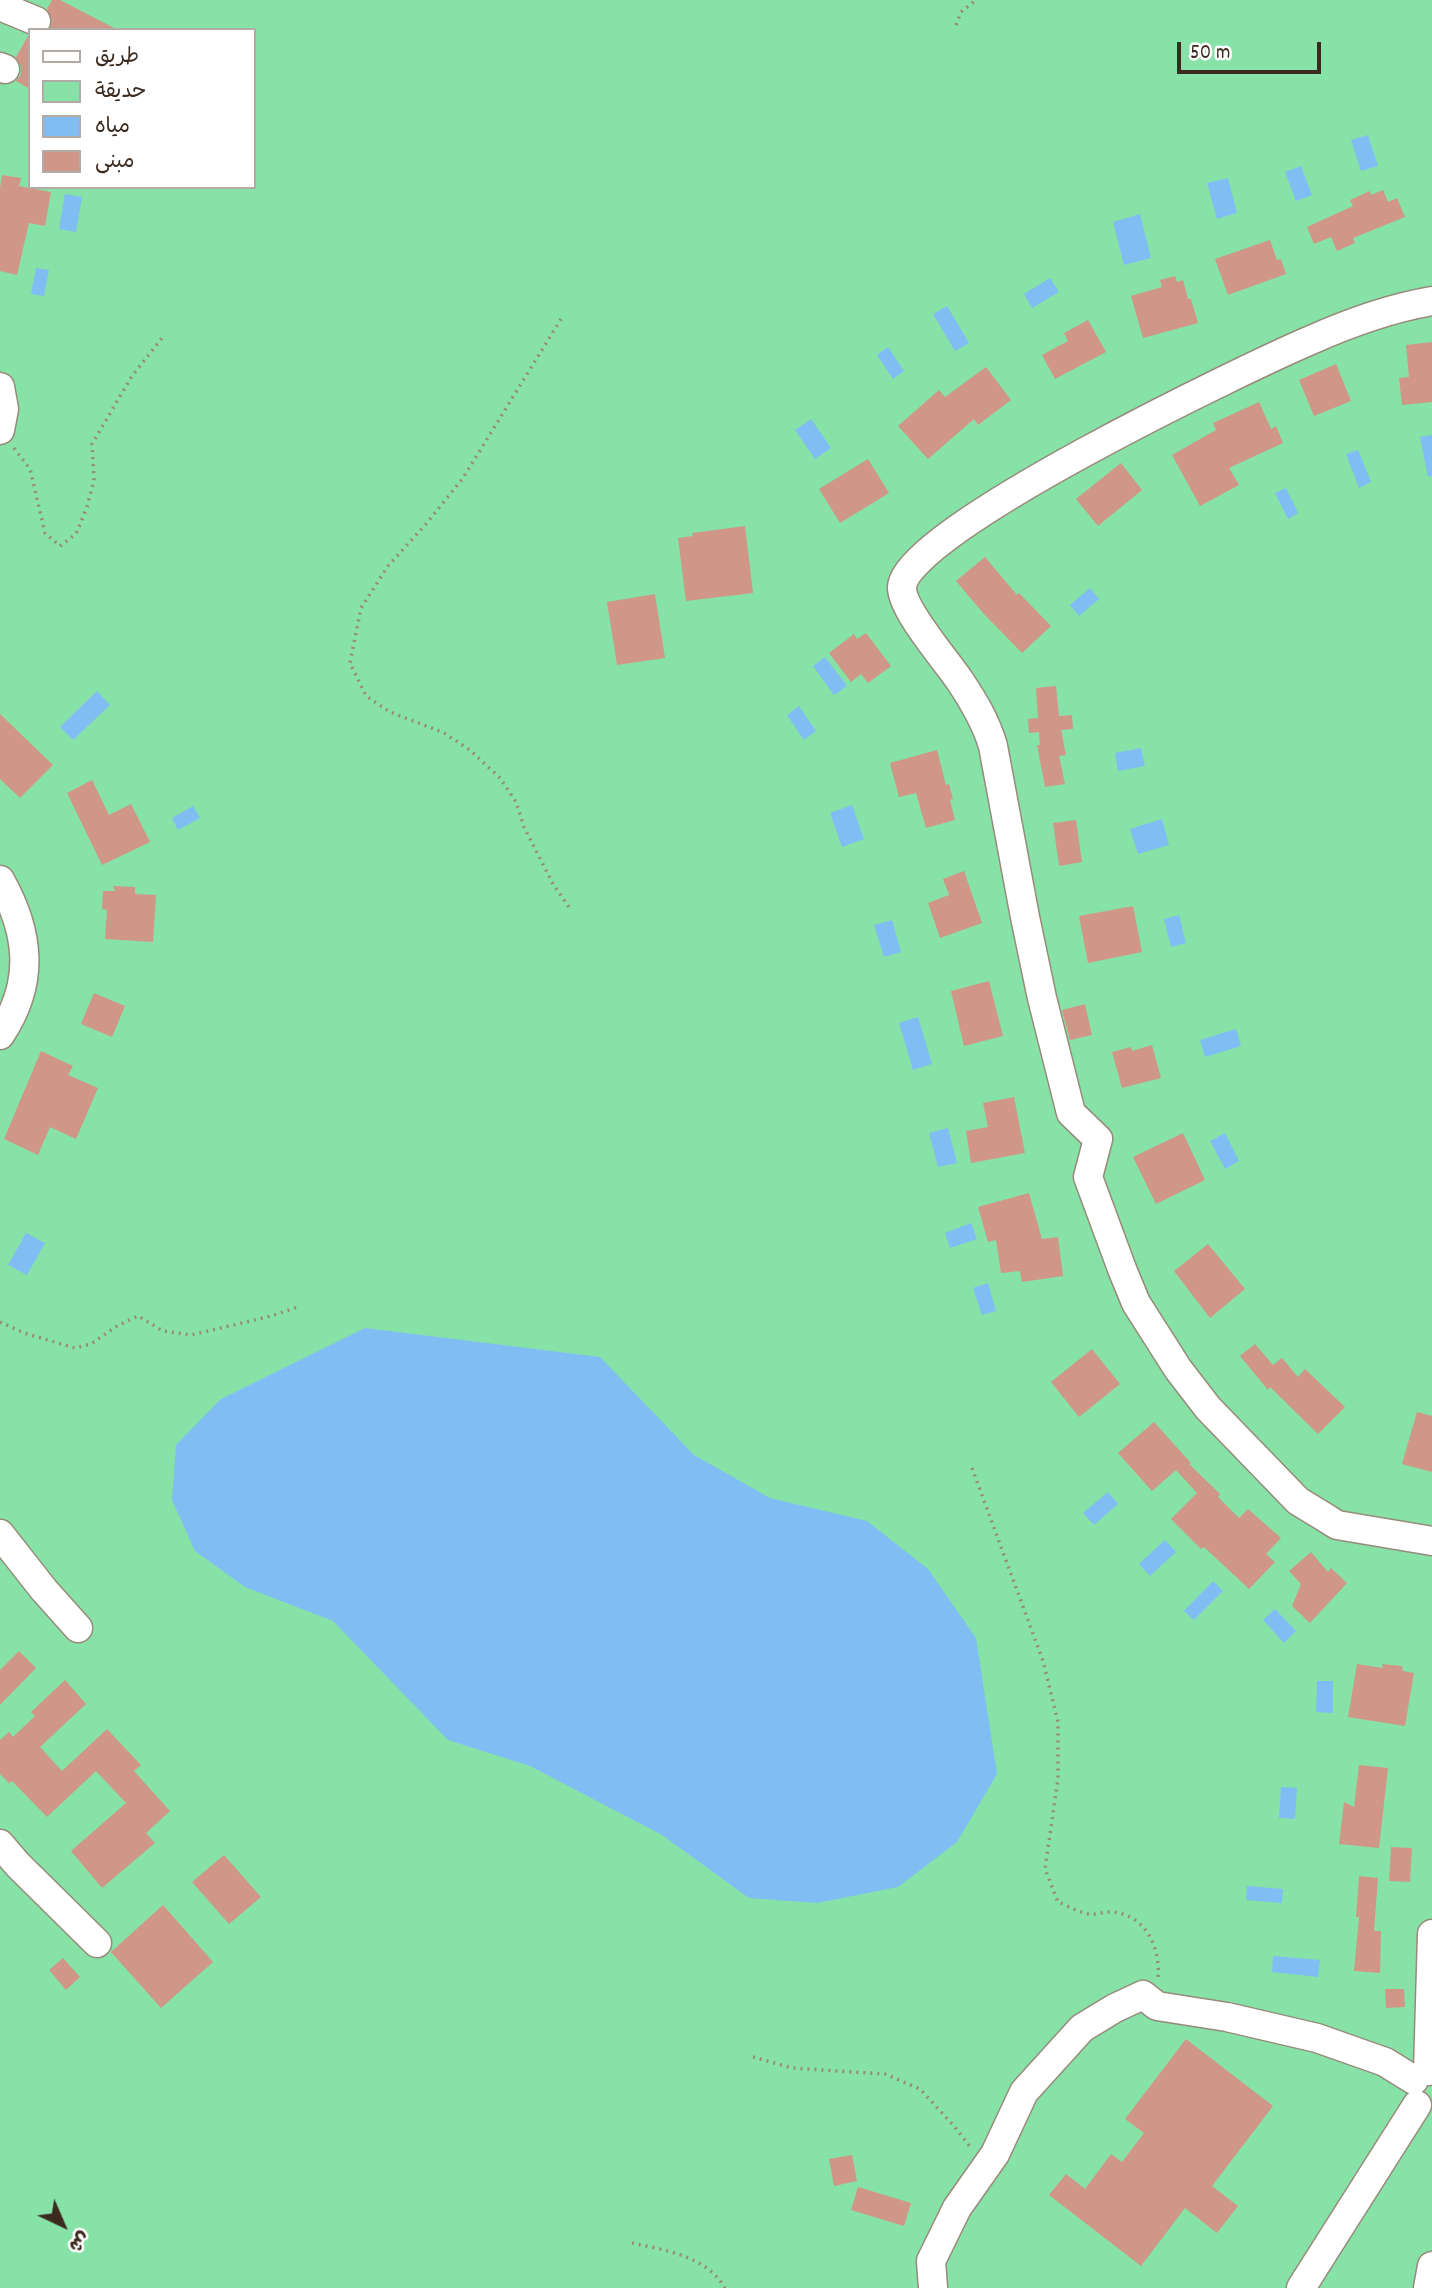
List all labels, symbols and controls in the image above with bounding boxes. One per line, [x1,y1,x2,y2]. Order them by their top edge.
legend [28,28,256,189]
scale bar [1180,28,1324,72]
text: 50 m [1190,39,1230,69]
text: طريق [95,43,139,73]
text: حديقة [95,78,146,108]
text: مياه [95,113,130,143]
text: مبنى [95,148,134,178]
north arrow [28,2190,98,2260]
text: ش [61,2223,95,2257]

